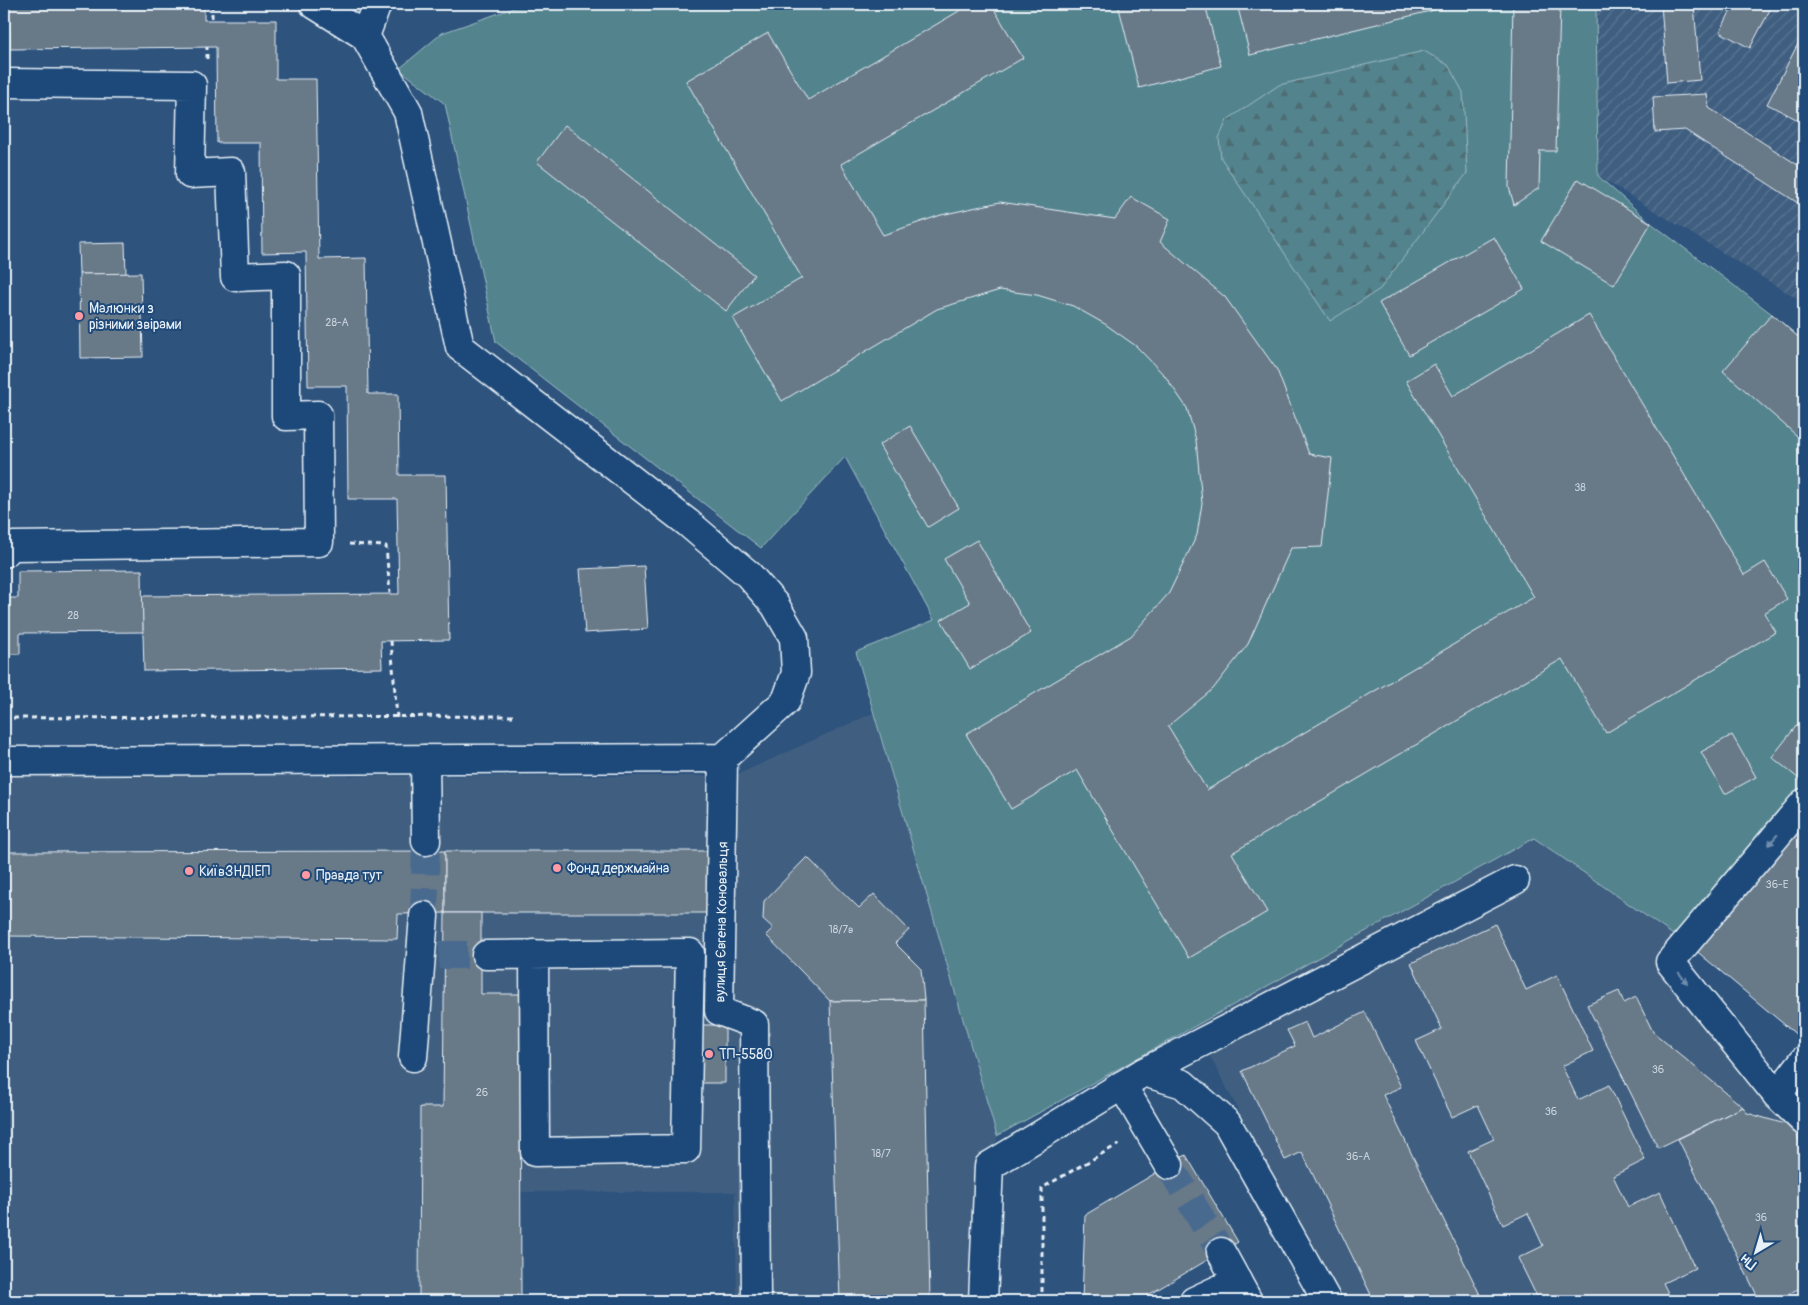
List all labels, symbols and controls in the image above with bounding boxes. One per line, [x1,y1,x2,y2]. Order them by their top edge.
place label: Малюнки з різними звірами [89,300,181,333]
marker: Малюнки з різними звірами [73,310,85,322]
house number: 28-А [325,316,349,329]
house number: 38 [1574,481,1586,494]
house number: 28 [67,609,79,622]
one-way arrow [1767,834,1778,847]
street label: вулиця Євгена Коновальця [712,841,731,1003]
place label: Фонд держмайна [567,860,669,877]
marker: Фонд держмайна [551,862,563,874]
place label: КиївЗНДІЕП [199,863,270,880]
marker: КиївЗНДІЕП [183,865,195,877]
place label: Правда тут [316,867,382,884]
marker: Правда тут [300,869,312,881]
house number: 36-Е [1766,878,1789,891]
house number: 18/7в [828,923,854,936]
one-way arrow [1678,971,1689,984]
place label: ТП-5580 [719,1046,773,1063]
marker: ТП-5580 [703,1048,715,1060]
house number: 36 [1652,1063,1664,1076]
house number: 26 [476,1086,488,1099]
house number: 36 [1545,1105,1557,1118]
house number: 18/7 [871,1147,891,1160]
house number: 36-А [1346,1150,1370,1163]
house number: 36 [1755,1211,1767,1224]
north arrow [1730,1228,1780,1278]
text: Пн [1737,1250,1760,1273]

